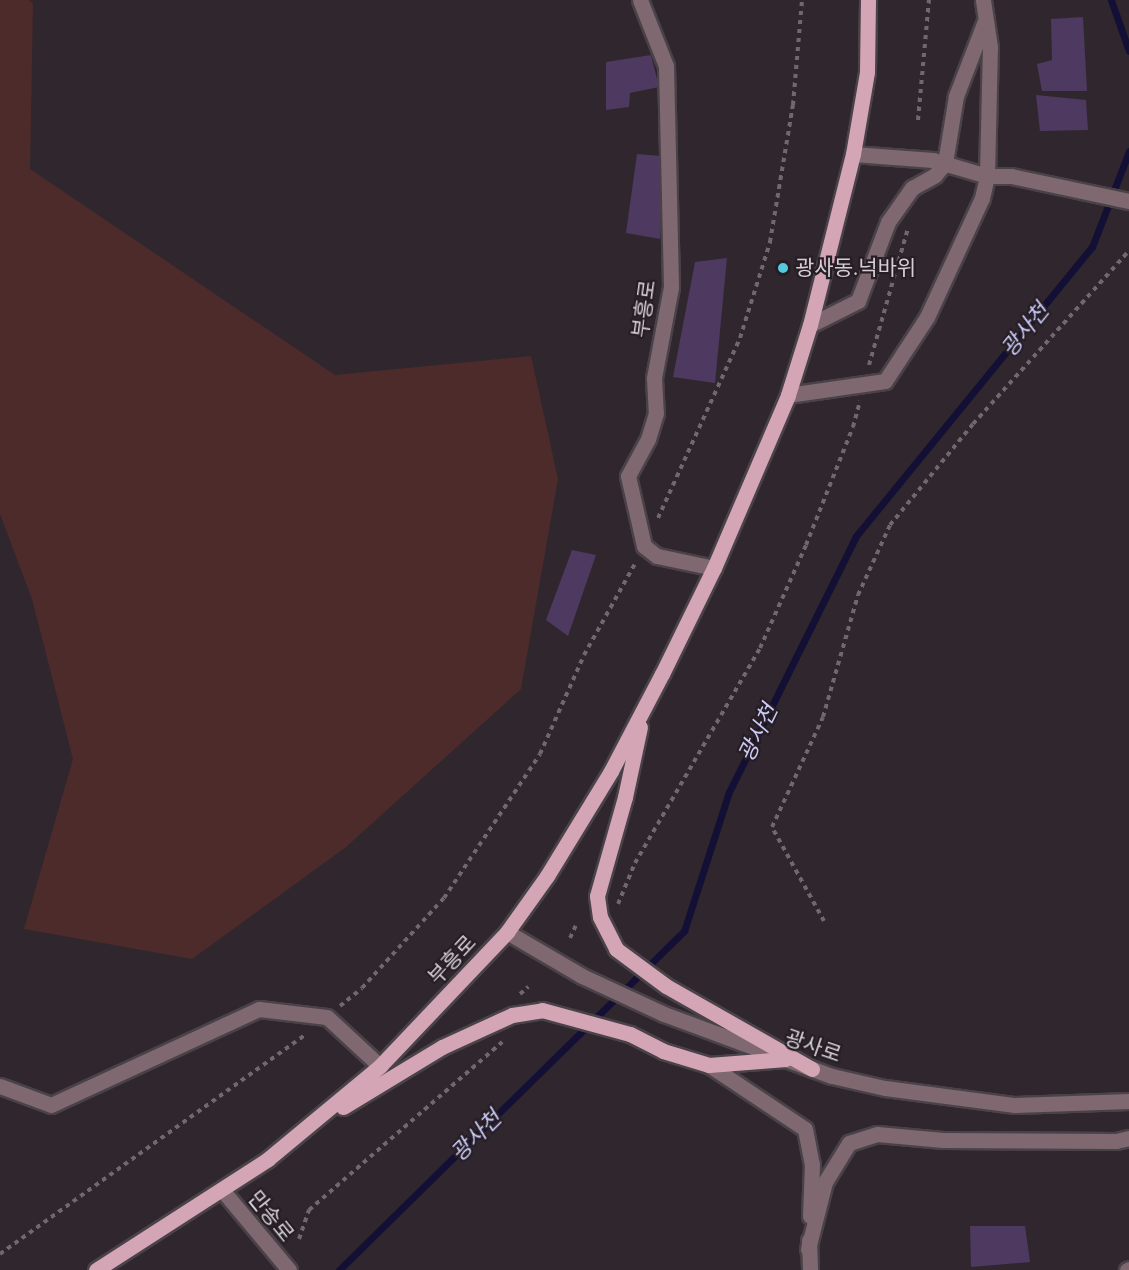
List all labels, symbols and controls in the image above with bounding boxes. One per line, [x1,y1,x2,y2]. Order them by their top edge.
place label: 광사동.넉바위 [795,255,916,281]
marker: 광사동.넉바위 [776,261,790,275]
street label: 부흥로 [627,279,661,339]
water label: 광사천 [996,298,1054,362]
water label: 광사천 [733,700,783,766]
street label: 부흥로 [423,930,481,990]
street label: 광사로 [781,1025,845,1067]
water label: 광사천 [445,1105,507,1167]
street label: 만송로 [243,1186,299,1246]

